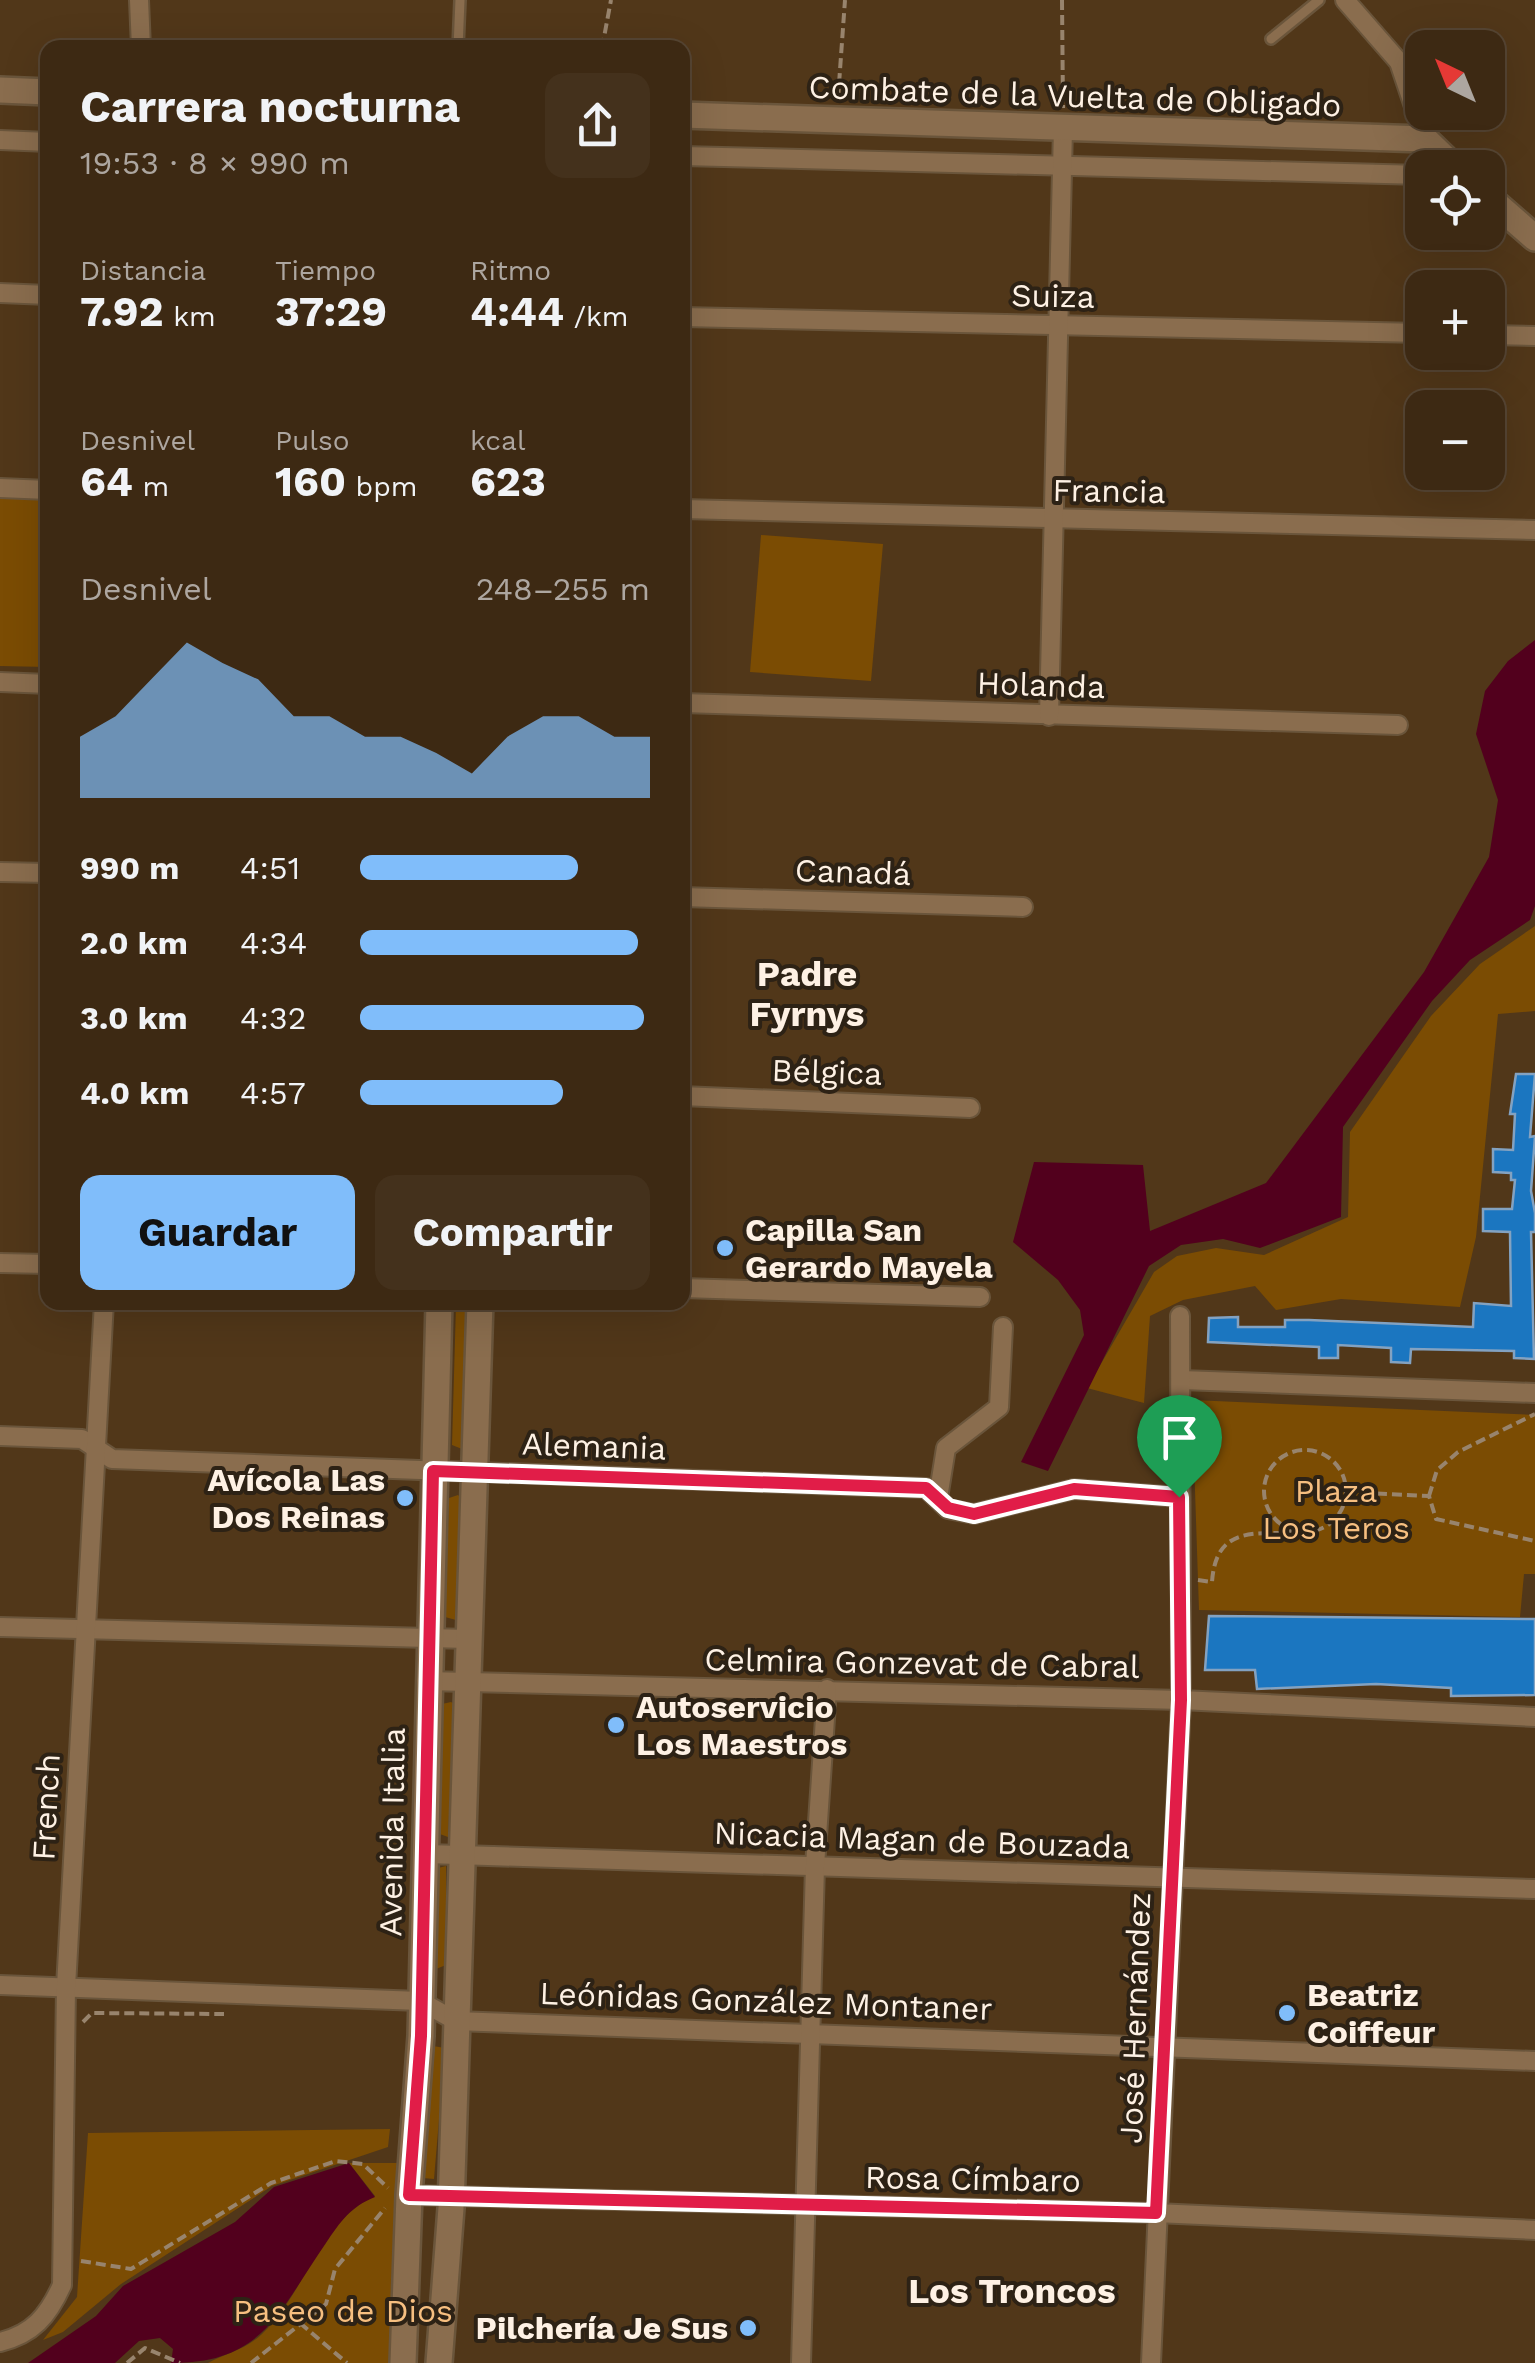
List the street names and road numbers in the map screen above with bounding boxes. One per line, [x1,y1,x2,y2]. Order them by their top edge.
street label: Combate de la Vuelta de Obligado [808,68,1342,124]
street label: Suiza [1011,276,1095,316]
street label: Francia [1052,471,1166,511]
street label: Holanda [976,664,1106,706]
street label: Canadá [794,851,912,893]
street label: Bélgica [771,1051,883,1093]
street label: Alemania [521,1424,667,1468]
street label: Celmira Gonzevat de Cabral [704,1640,1140,1686]
street label: Avenida Italia [371,1727,413,1937]
street label: French [24,1753,68,1861]
street label: Nicacia Magan de Bouzada [713,1814,1131,1866]
street label: José Hernández [1112,1892,1158,2144]
street label: Leónidas González Montaner [539,1974,993,2028]
street label: Rosa Címbaro [865,2158,1081,2200]

